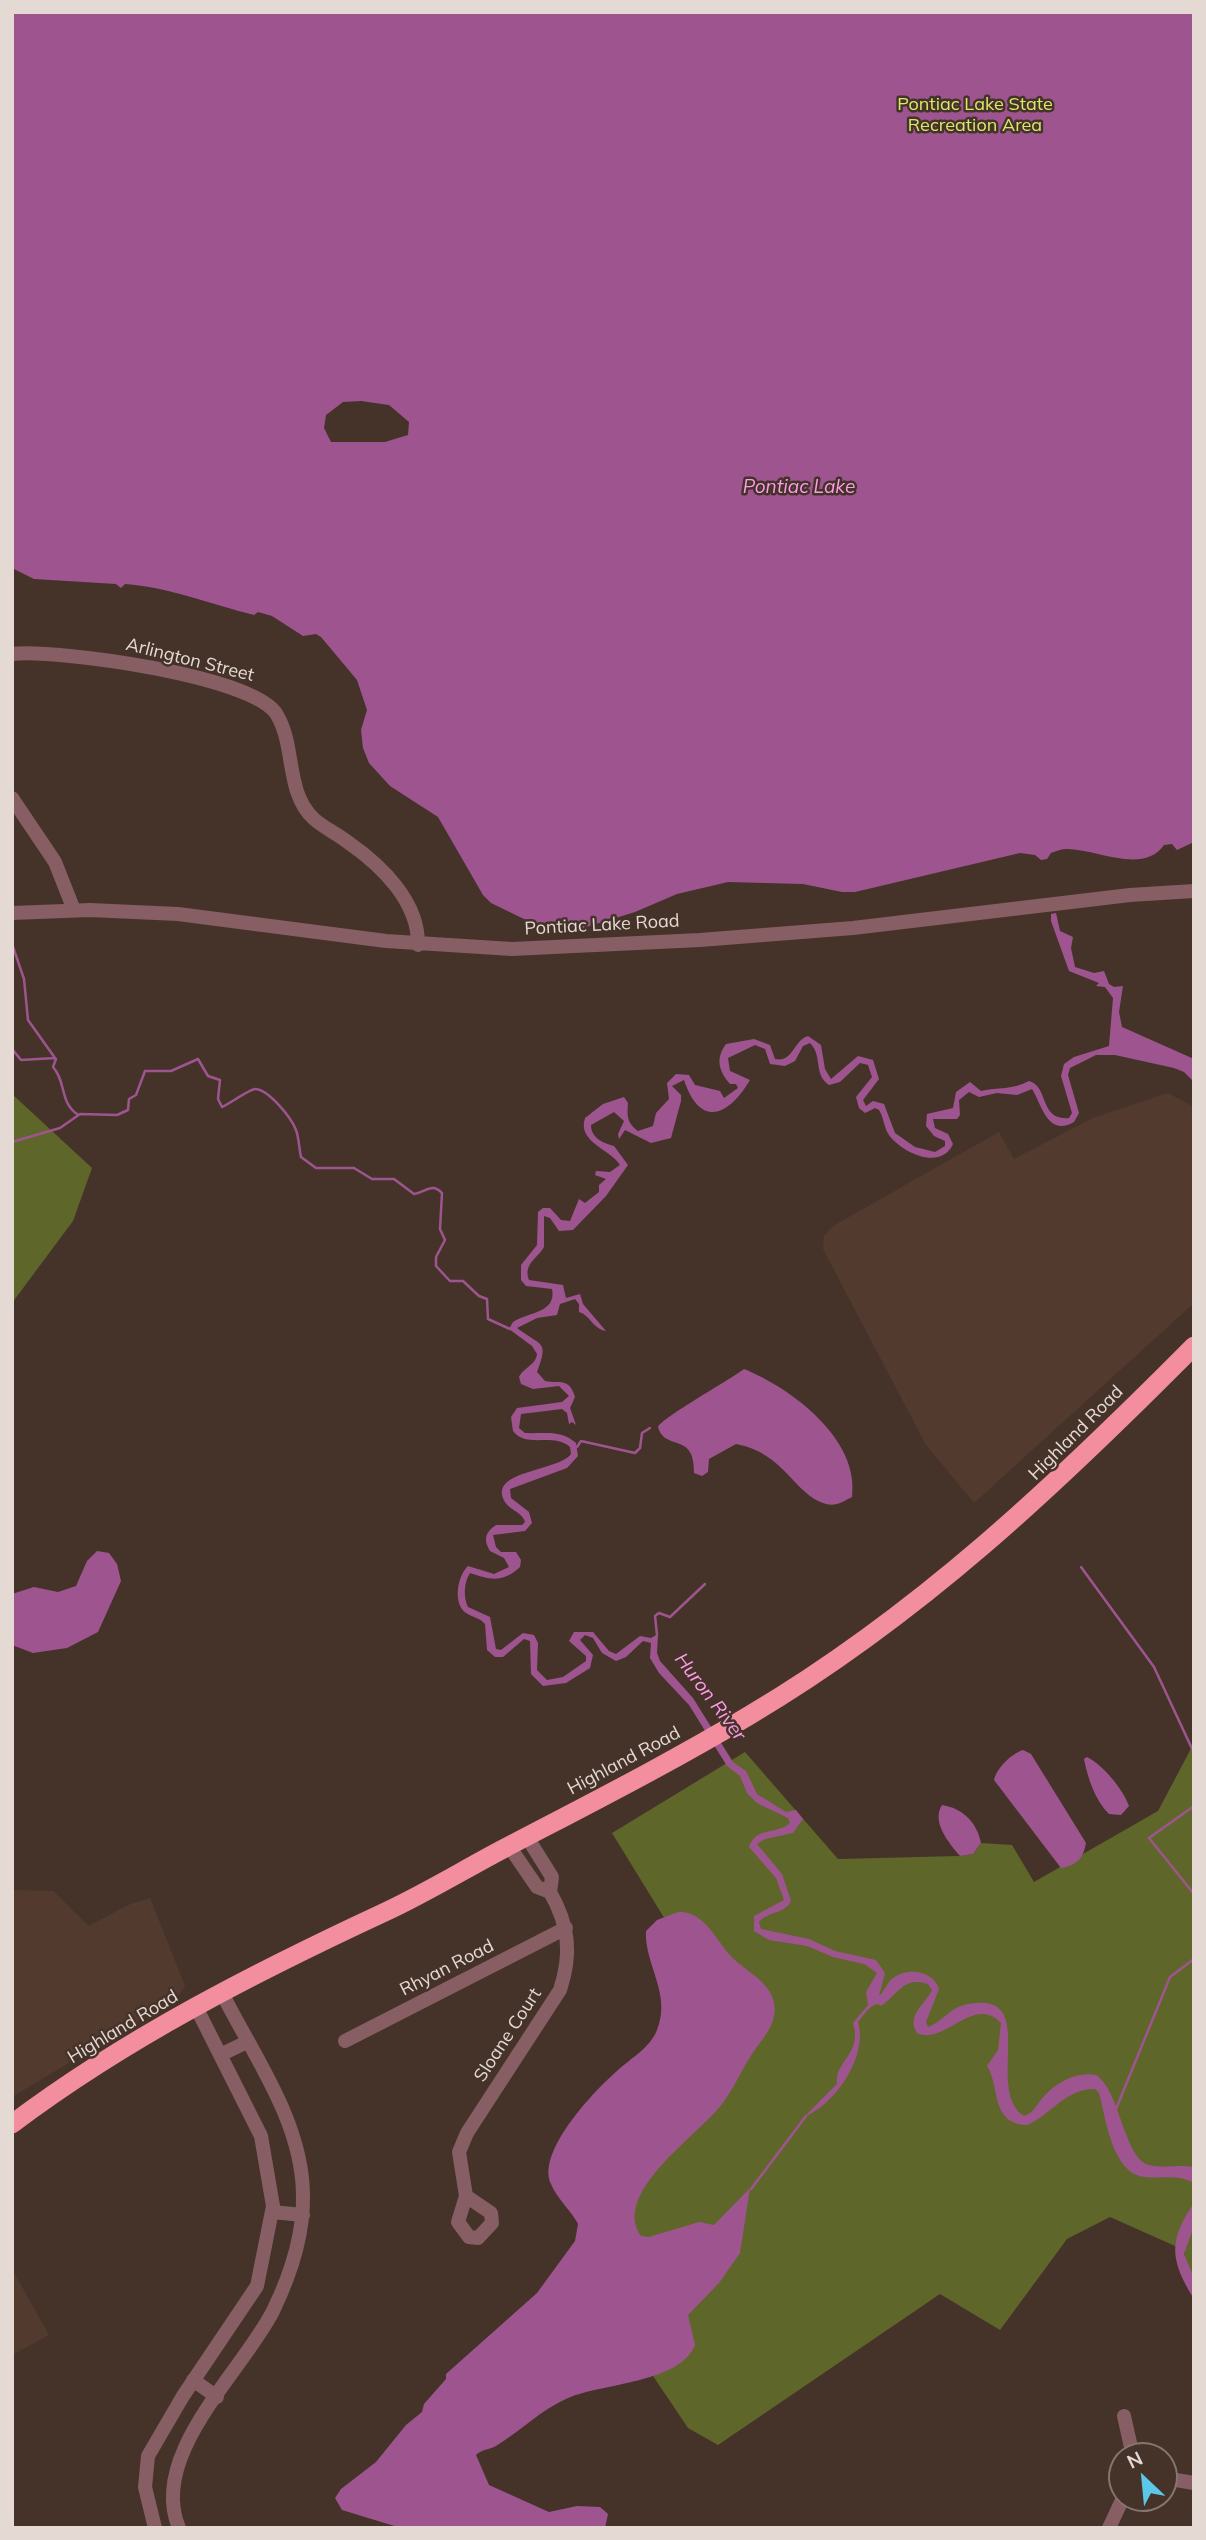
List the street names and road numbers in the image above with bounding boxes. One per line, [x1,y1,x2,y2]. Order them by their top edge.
street label: Arlington Street [124,634,256,686]
street label: Pontiac Lake Road [524,910,680,940]
street label: Highland Road [1024,1381,1128,1485]
street label: Highland Road [564,1722,684,1800]
street label: Rhyan Road [396,1935,498,2001]
street label: Sloane Court [470,1984,546,2086]
street label: Highland Road [64,1986,182,2068]

